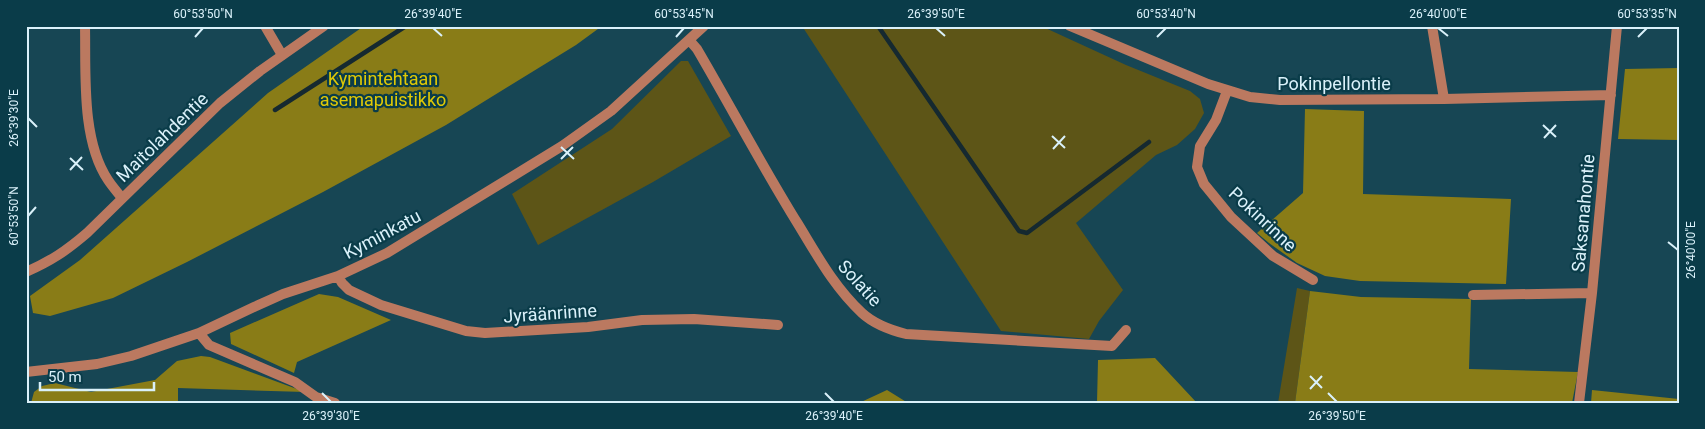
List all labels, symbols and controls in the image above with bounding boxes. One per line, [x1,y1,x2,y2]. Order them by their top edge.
text: 60°53'50"N [173,7,233,21]
text: 26°39'40"E [404,7,462,21]
text: 60°53'45"N [654,7,714,21]
text: 26°39'50"E [907,7,965,21]
text: 60°53'40"N [1136,7,1196,21]
text: 26°40'00"E [1409,7,1467,21]
text: 60°53'35"N [1617,7,1677,21]
park label: Kymintehtaan asemapuistikko [320,68,446,110]
street label: Pokinpellontie [1277,73,1391,94]
street label: Maitolahdentie [112,88,212,186]
text: 26°39'30"E [7,89,21,147]
street label: Saksanahontie [1567,153,1599,273]
street label: Pokinrinne [1225,182,1301,256]
text: 60°53'50"N [7,186,21,246]
street label: Kyminkatu [340,205,424,263]
text: 26°40'00"E [1684,221,1698,279]
street label: Solatie [834,256,886,310]
street label: Jyräänrinne [503,299,597,327]
scale bar [40,359,154,391]
text: 50 m [48,368,82,386]
text: 26°39'30"E [302,409,360,423]
text: 26°39'40"E [805,409,863,423]
text: 26°39'50"E [1308,409,1366,423]

